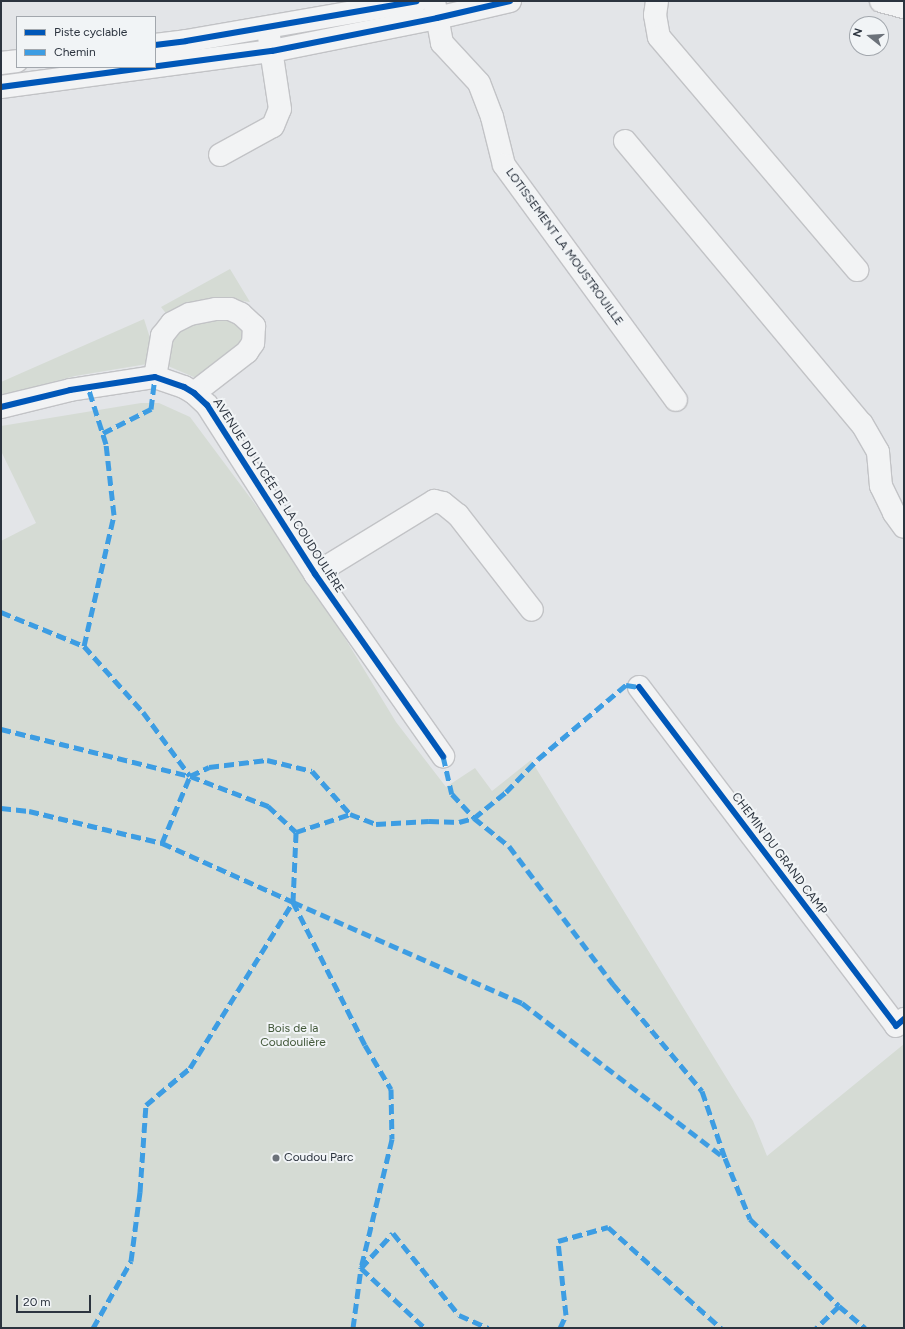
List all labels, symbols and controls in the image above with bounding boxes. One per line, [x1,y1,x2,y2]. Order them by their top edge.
legend [16,16,156,68]
north arrow [849,16,889,56]
text: Piste cyclable [54,25,127,39]
text: N [851,27,865,39]
text: Chemin [54,45,96,59]
street label: LOTISSEMENT LA MOUSTROUILLE [502,166,626,328]
street label: AVENUE DU LYCÉE DE LA COUDOULIÈRE [210,396,346,596]
street label: CHEMIN DU GRAND CAMP [728,790,830,918]
park label: Bois de la Coudoulière [260,1022,326,1050]
place label: Coudou Parc [284,1151,353,1165]
marker: Coudou Parc [271,1153,281,1163]
scale bar [18,1287,93,1313]
text: 20 m [23,1295,51,1309]

